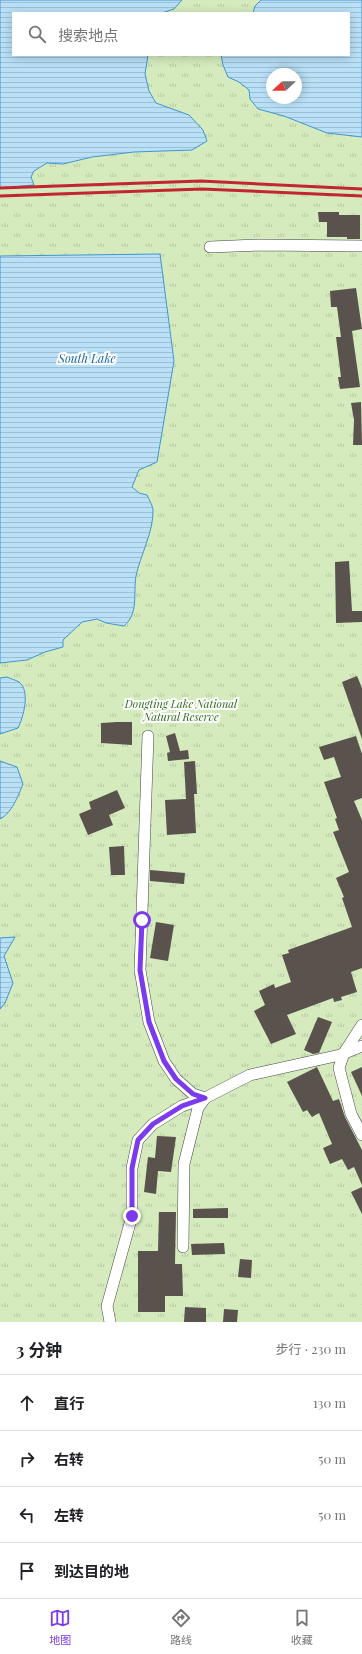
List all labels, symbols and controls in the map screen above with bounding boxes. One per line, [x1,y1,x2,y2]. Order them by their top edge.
search box [12,12,350,56]
icon: search [26,23,48,45]
text: 搜索地点 [58,25,118,45]
north arrow [266,68,302,104]
water label: South Lake [57,350,116,366]
park label: Dongting Lake National Natural Reserve [124,696,238,724]
route start [133,911,151,929]
route end [123,1207,141,1225]
text: 3 分钟 [16,1338,62,1360]
text: 步行 · 230 m [275,1340,346,1357]
icon: ahead [16,1392,38,1414]
text: 直行 [54,1393,84,1413]
text: 130 m [313,1394,346,1411]
icon: right [16,1448,38,1470]
text: 右转 [54,1449,84,1469]
text: 50 m [318,1450,346,1467]
icon: left [16,1504,38,1526]
text: 左转 [54,1505,84,1525]
text: 50 m [318,1506,346,1523]
icon: arrive [16,1560,38,1582]
text: 到达目的地 [54,1561,129,1581]
tab: 地图 [49,1607,71,1647]
tab: 路线 [170,1607,192,1647]
tab: 收藏 [291,1607,313,1647]

